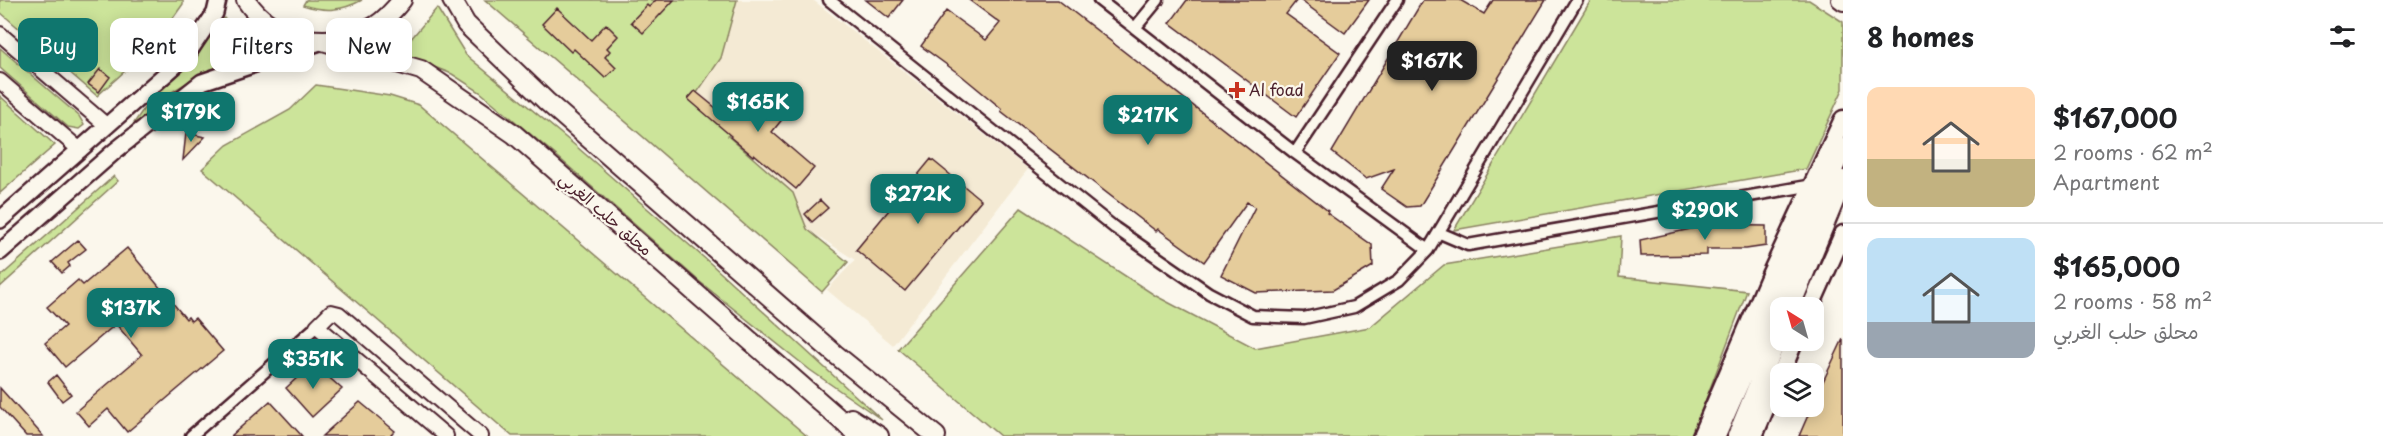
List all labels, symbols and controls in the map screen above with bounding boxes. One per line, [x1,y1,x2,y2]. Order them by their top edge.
text: 8 homes [1867,17,1974,56]
chip: Buy [18,18,98,72]
chip: Rent [110,18,198,72]
chip: Filters [210,18,314,72]
chip: New [326,18,412,72]
icon: filters [2326,20,2359,53]
pin: $167K [1390,41,1474,92]
text: $167K [1401,45,1463,75]
place label: Al foad [1249,77,1304,101]
pin: $165K [716,82,800,133]
marker: Al foad [1230,83,1244,97]
text: $165K [726,86,790,116]
pin: $179K [149,92,233,143]
pin: $217K [1106,95,1190,146]
text: $179K [161,96,221,126]
text: $167,000 [2053,98,2177,137]
text: $217K [1117,99,1179,129]
icon: home [1915,111,1987,183]
text: 2 rooms · 62 m² [2053,137,2213,167]
street label: محلق حلب الغربي [552,166,658,264]
text: Apartment [2053,167,2160,197]
pin: $272K [876,174,960,225]
text: $272K [885,178,951,208]
pin: $290K [1663,190,1747,241]
text: $290K [1672,194,1738,224]
text: $165,000 [2053,247,2180,286]
icon: home [1915,262,1987,334]
text: 2 rooms · 58 m² [2053,286,2212,316]
pin: $137K [89,288,173,339]
text: $137K [101,292,161,322]
north arrow [1770,297,1824,351]
map controls [1770,297,1824,417]
text: محلق حلب الغربي [2053,316,2199,346]
pin: $351K [271,339,355,390]
text: $351K [282,343,344,373]
button: layers [1770,363,1824,417]

